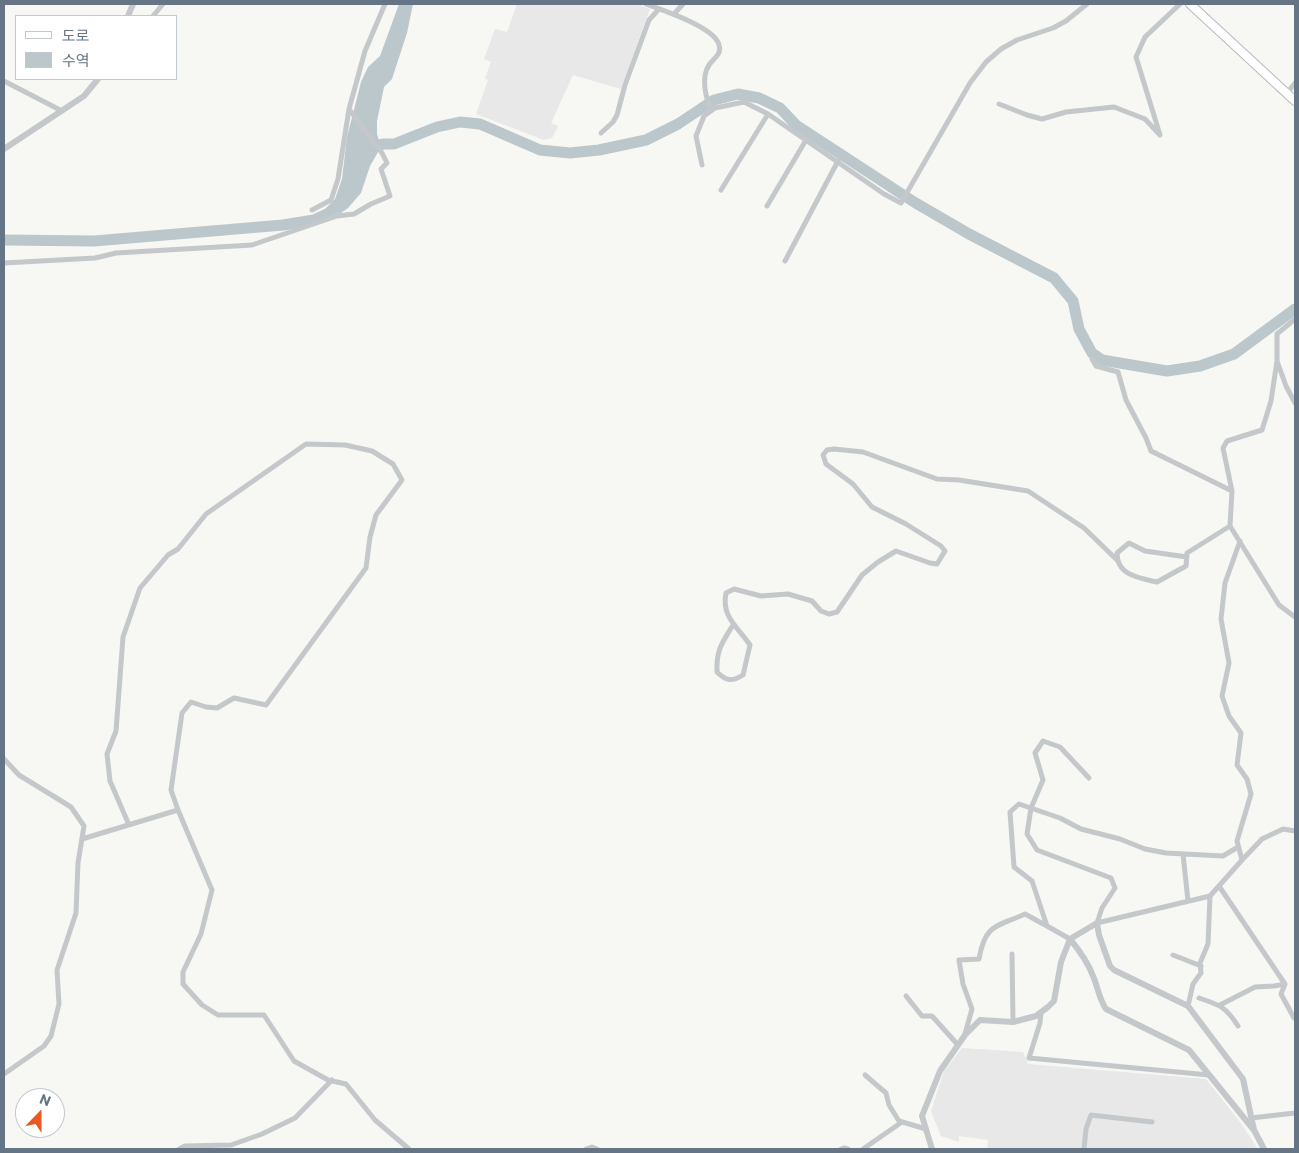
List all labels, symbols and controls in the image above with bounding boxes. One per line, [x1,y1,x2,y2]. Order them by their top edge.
legend [15,15,178,80]
text: 도로 [62,26,90,44]
text: 수역 [62,51,90,69]
north arrow [15,1088,65,1138]
text: N [37,1090,53,1109]

